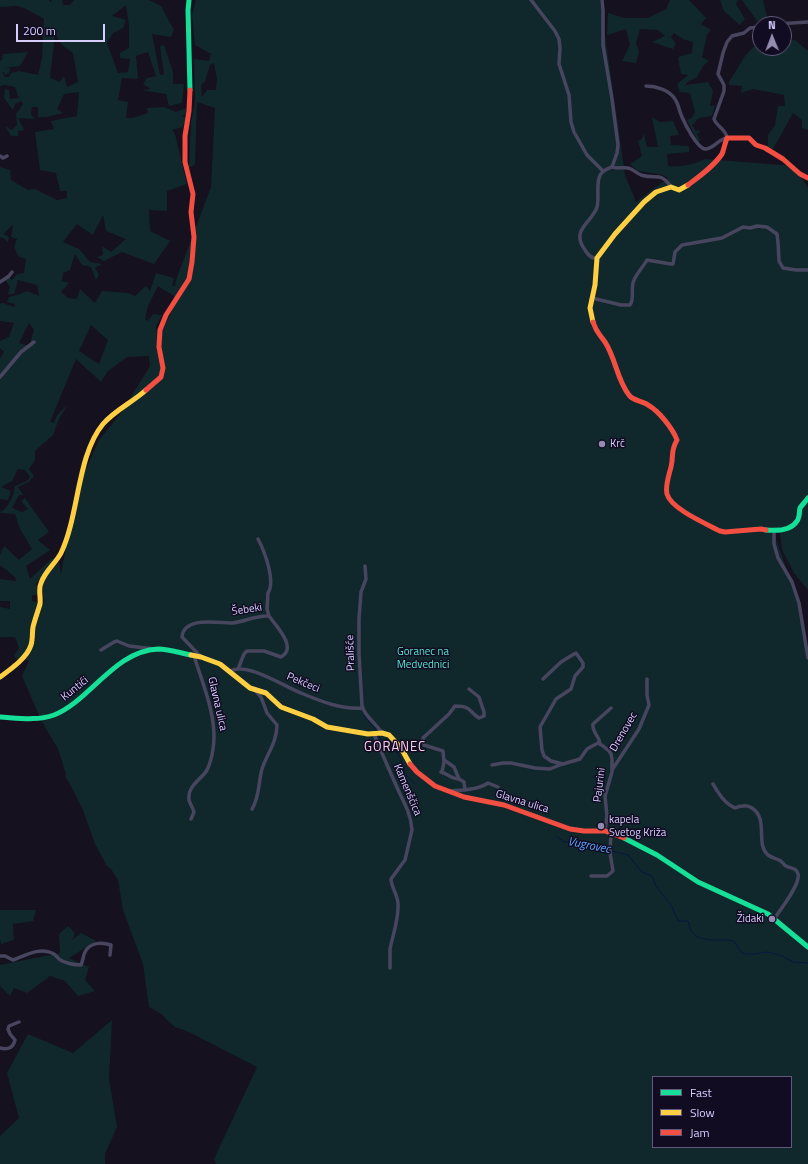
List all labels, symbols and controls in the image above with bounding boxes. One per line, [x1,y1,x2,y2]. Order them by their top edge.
scale bar [18,16,107,42]
north arrow [752,16,792,56]
text: N [768,17,776,33]
text: 200 m [23,21,56,40]
place label: Krč [610,437,625,451]
marker: Krč [597,439,607,449]
street label: Šebeki [231,601,263,619]
street label: Prališće [344,635,358,671]
park label: Goranec na Medvednici [397,645,449,671]
street label: Pekčeci [284,670,322,696]
street label: Kuntići [59,674,91,704]
street label: Glavna ulica [204,676,230,732]
street label: Drenovec [607,710,641,754]
district label: GORANEC [364,740,426,756]
street label: Kamenščica [390,762,424,818]
street label: Pajurini [591,767,609,803]
street label: Glavna ulica [494,788,550,816]
place label: kapela Svetog Križa [609,813,666,839]
marker: kapela Svetog Križa [596,821,606,831]
water label: Vugrovec [567,835,611,857]
place label: Židaki [737,912,764,926]
marker: Židaki [767,914,777,924]
legend [652,1076,792,1148]
text: Fast [690,1083,712,1102]
text: Slow [690,1103,715,1122]
text: Jam [690,1123,710,1142]

